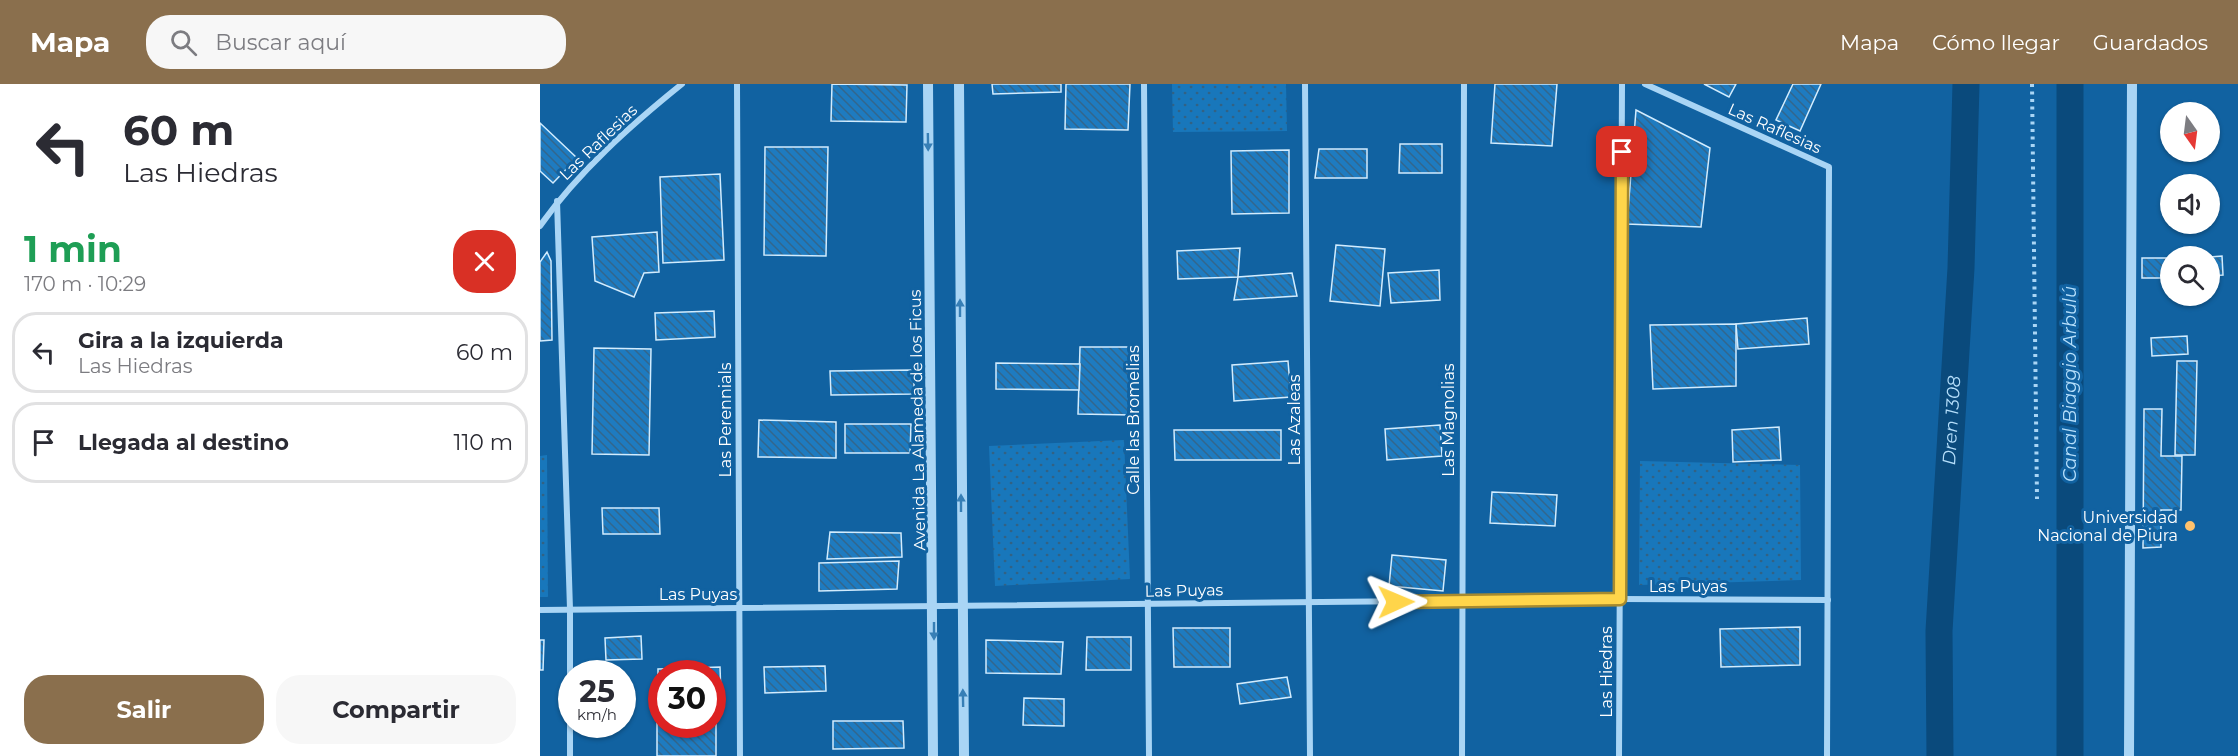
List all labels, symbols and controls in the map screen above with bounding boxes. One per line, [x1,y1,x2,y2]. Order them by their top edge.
search box [146,15,566,69]
text: Mapa [30,25,110,59]
icon: search [167,26,200,59]
text: Buscar aquí [215,29,346,56]
text: Mapa [1840,30,1899,55]
text: Cómo llegar [1932,30,2060,55]
text: Guardados [2093,30,2208,55]
street label: Las Raflesias [1725,99,1825,158]
street label: Las Raflesias [556,100,641,184]
north arrow [2160,102,2220,162]
map controls [2160,102,2220,306]
text: 60 m [123,104,234,156]
icon: left [24,108,102,186]
pin [1596,126,1647,177]
one-way arrow [924,133,933,152]
icon: arrive [1605,135,1638,168]
text: Las Hiedras [123,156,278,189]
button: sound [2160,174,2220,234]
text: 1 min [24,227,122,271]
button: close [453,230,516,293]
button: search [2160,246,2220,306]
text: 170 m · 10:29 [24,272,146,296]
water label: Canal Biaggio Arbulú [2059,286,2081,482]
street label: Avenida La Alameda de los Ficus [906,289,929,551]
one-way arrow [955,298,965,317]
text: Gira a la izquierda [78,327,284,354]
icon: left [27,336,60,369]
text: 60 m [456,339,513,366]
street label: Calle las Bromelias [1124,345,1143,495]
text: Las Hiedras [78,354,193,378]
street label: Las Perennials [716,362,735,478]
street label: Las Magnolias [1439,363,1458,477]
street label: Las Azaleas [1285,374,1304,465]
water label: Dren 1308 [1938,374,1965,466]
icon: arrive [27,426,60,459]
text: Llegada al destino [78,429,289,456]
text: 110 m [453,429,513,456]
one-way arrow [956,493,966,512]
place label: Universidad Nacional de Piura [2037,508,2178,545]
marker: Universidad Nacional de Piura [2183,519,2197,533]
position arrow [1364,570,1428,634]
street label: Las Puyas [1649,577,1728,596]
street label: Las Puyas [1145,580,1224,601]
street label: Las Puyas [659,585,738,604]
one-way arrow [929,622,938,641]
street label: Las Hiedras [1597,626,1616,718]
speed limit sign: 30 [648,660,726,738]
text: 25 [579,673,615,710]
button: Salir [24,675,264,744]
button: Compartir [276,675,516,744]
one-way arrow [958,688,968,707]
text: km/h [577,705,617,724]

